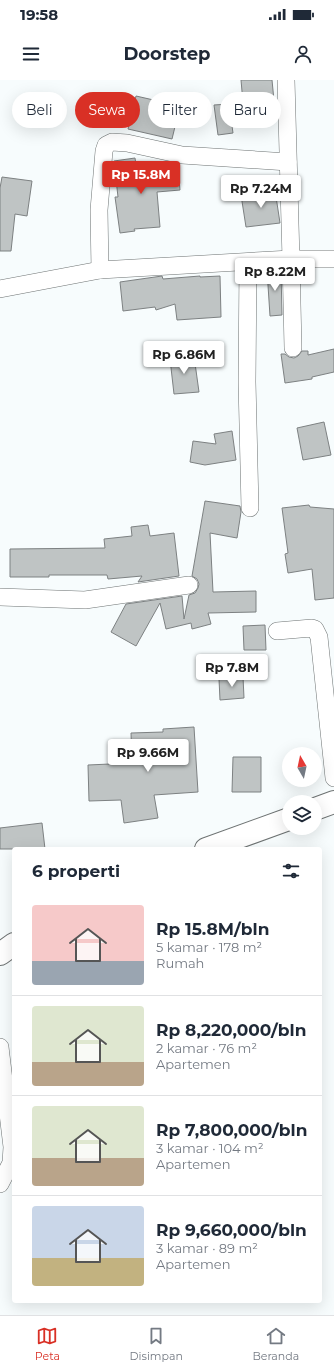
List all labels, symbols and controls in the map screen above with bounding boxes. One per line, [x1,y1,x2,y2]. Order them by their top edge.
text: 19:58 [20,5,58,24]
icon: menu [20,43,42,65]
text: Doorstep [123,43,211,65]
icon: person [292,43,314,65]
chip: Beli [12,92,67,128]
chip: Sewa [75,92,140,128]
chip: Filter [148,92,212,128]
chip: Baru [220,92,281,128]
pin: Rp 15.8M [100,161,182,195]
text: Rp 15.8M [111,166,171,182]
pin: Rp 7.24M [220,175,302,209]
text: Rp 7.24M [230,180,292,196]
pin: Rp 8.22M [234,258,316,292]
text: Rp 8.22M [244,263,306,279]
pin: Rp 6.86M [143,341,225,375]
text: Rp 6.86M [152,346,216,362]
pin: Rp 7.8M [195,654,269,688]
text: Rp 7.8M [205,659,259,675]
pin: Rp 9.66M [107,739,189,773]
text: Rp 9.66M [117,744,179,760]
north arrow [282,747,322,787]
map controls [282,747,322,835]
button: layers [282,795,322,835]
icon: filters [280,860,302,882]
text: 6 properti [32,861,120,881]
text: Rp 15.8M/bln [156,919,269,939]
icon: home [64,921,112,969]
text: 5 kamar · 178 m² [156,939,262,955]
text: Rumah [156,955,204,971]
text: Rp 8,220,000/bln [156,1020,306,1040]
icon: home [64,1022,112,1070]
text: 2 kamar · 76 m² [156,1040,257,1056]
text: Apartemen [156,1056,231,1072]
text: Rp 7,800,000/bln [156,1120,307,1140]
icon: home [64,1122,112,1170]
text: 3 kamar · 104 m² [156,1140,264,1156]
text: Apartemen [156,1156,231,1172]
text: Rp 9,660,000/bln [156,1220,307,1240]
icon: home [64,1222,112,1270]
text: 3 kamar · 89 m² [156,1240,258,1256]
text: Apartemen [156,1256,231,1272]
tab: Peta [35,1325,60,1363]
tab: Disimpan [129,1325,183,1363]
tab: Beranda [252,1325,299,1363]

